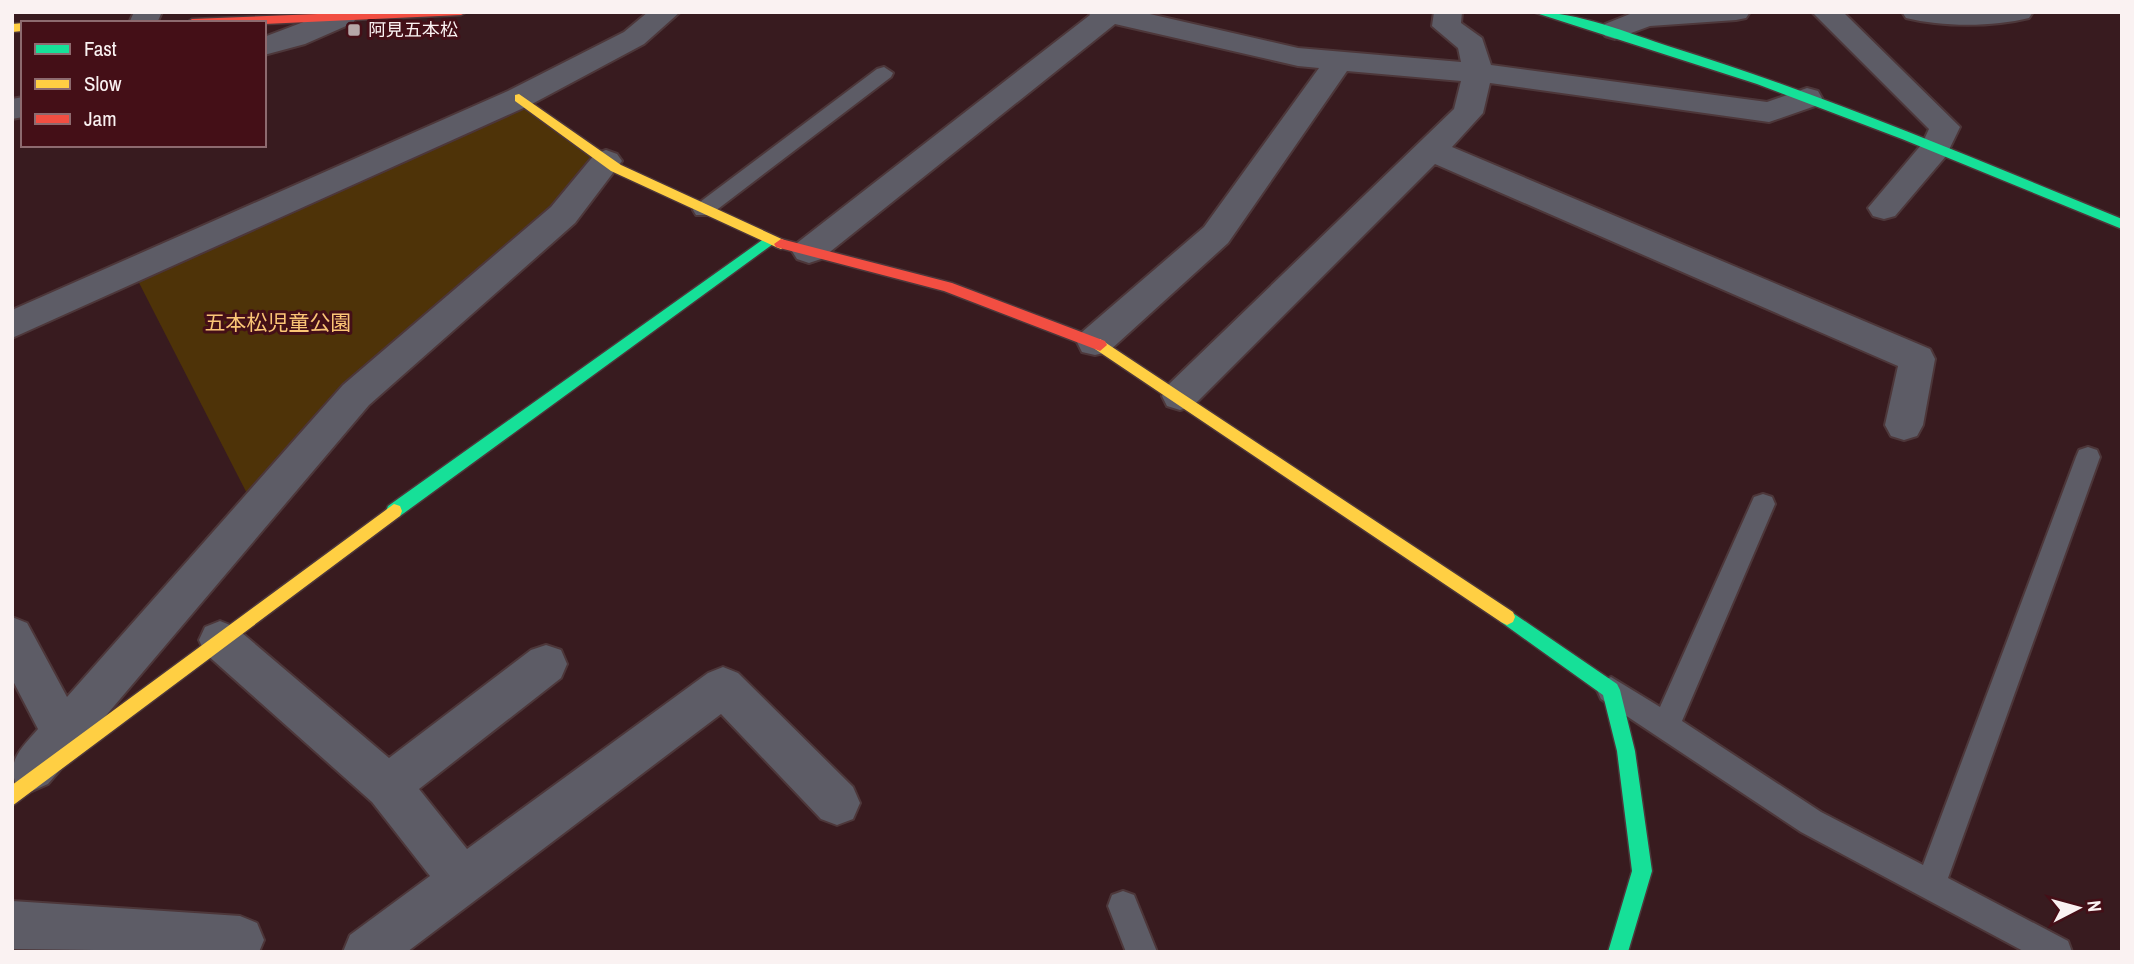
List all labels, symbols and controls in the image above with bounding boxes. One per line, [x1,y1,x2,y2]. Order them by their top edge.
place label: 阿見五本松 [368,17,458,42]
legend [21,21,266,147]
marker: 阿見五本松 [346,22,362,38]
text: Fast [84,34,117,63]
text: Slow [84,69,122,98]
text: Jam [84,104,117,133]
park label: 五本松児童公園 [205,308,352,337]
north arrow [2043,873,2113,943]
text: N [2081,899,2108,913]

